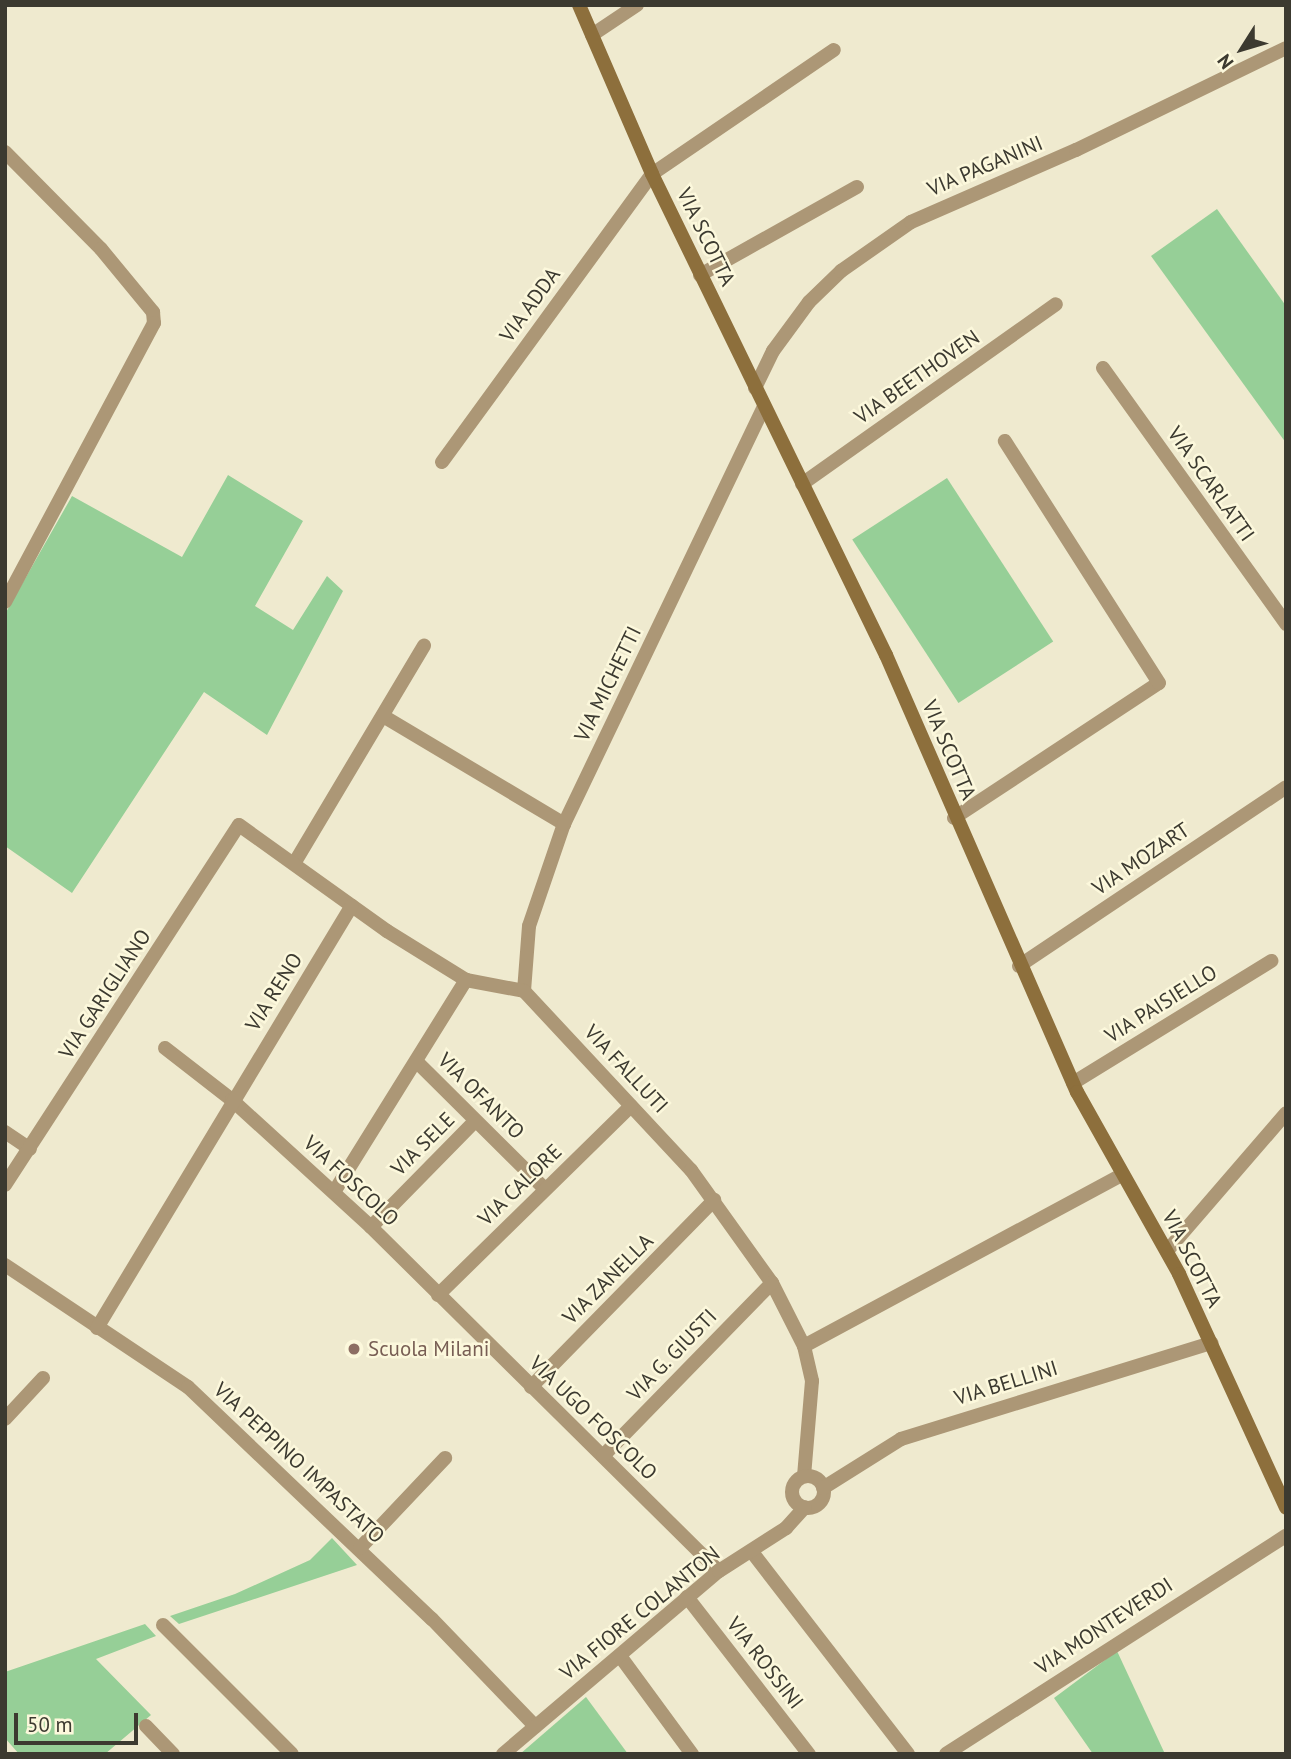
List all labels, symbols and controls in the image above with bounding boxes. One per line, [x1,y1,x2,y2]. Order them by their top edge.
north arrow [1207,14,1277,84]
text: N [1212,49,1239,74]
street label: VIA PAGANINI [923,130,1047,202]
street label: VIA SCOTTA [671,184,741,290]
street label: VIA ADDA [494,262,566,348]
street label: VIA BEETHOVEN [849,324,985,430]
street label: VIA SCARLATTI [1162,421,1260,547]
street label: VIA MICHETTI [569,622,647,746]
street label: VIA SCOTTA [917,696,981,804]
street label: VIA MOZART [1087,817,1195,901]
street label: VIA GARIGLIANO [54,924,156,1064]
street label: VIA RENO [240,948,308,1036]
street label: VIA PAISIELLO [1100,959,1222,1049]
street label: VIA FALLUTI [579,1019,673,1119]
street label: VIA OFANTO [432,1047,530,1145]
street label: VIA SELE [386,1107,460,1181]
street label: VIA FOSCOLO [298,1130,404,1232]
street label: VIA CALORE [473,1139,567,1231]
street label: VIA SCOTTA [1157,1206,1227,1312]
street label: VIA ZANELLA [557,1228,659,1330]
street label: VIA G. GIUSTI [621,1303,723,1407]
place label: Scuola Milani [368,1336,489,1362]
marker: Scuola Milani [346,1341,362,1357]
street label: VIA UGO FOSCOLO [524,1350,662,1486]
street label: VIA BELLINI [951,1355,1061,1411]
street label: VIA PEPPINO IMPASTATO [208,1377,390,1549]
street label: VIA FIORE COLANTON [555,1541,725,1685]
street label: VIA MONTEVERDI [1030,1572,1178,1680]
street label: VIA ROSSINI [721,1612,809,1714]
scale bar [18,1700,142,1744]
text: 50 m [27,1711,73,1738]

